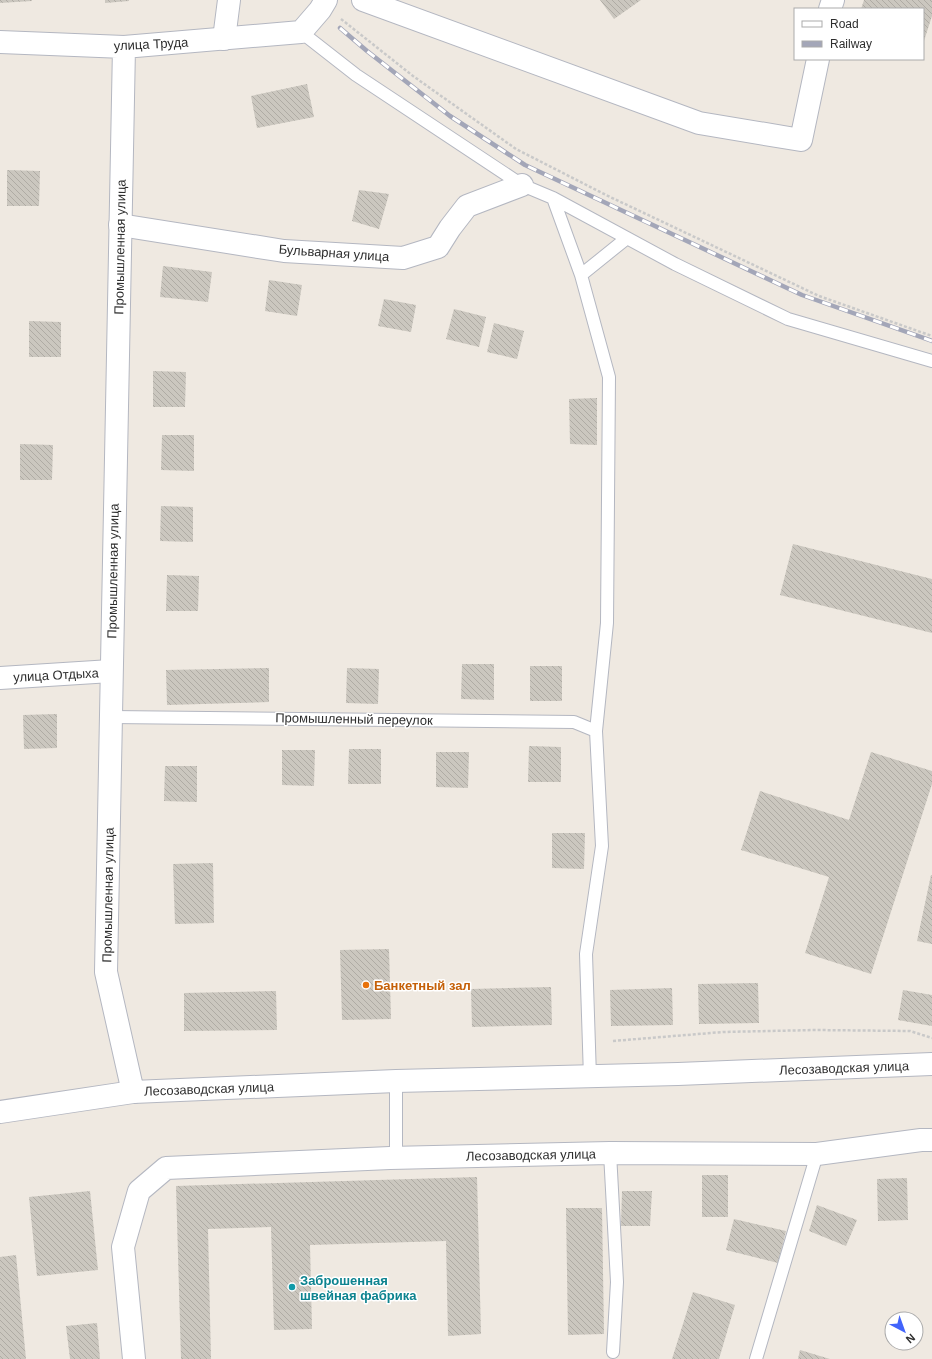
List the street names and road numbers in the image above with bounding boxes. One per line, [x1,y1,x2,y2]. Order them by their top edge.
street label: улица Труда [113,35,189,53]
street label: Промышленная улица [111,178,129,315]
street label: Бульварная улица [278,242,391,264]
street label: Промышленная улица [104,502,122,639]
street label: улица Отдыха [13,665,100,685]
street label: Промышленный переулок [275,710,433,728]
street label: Промышленная улица [99,826,117,963]
street label: Лесозаводская улица [779,1058,910,1078]
street label: Лесозаводская улица [144,1079,275,1099]
street label: Лесозаводская улица [466,1146,597,1164]

